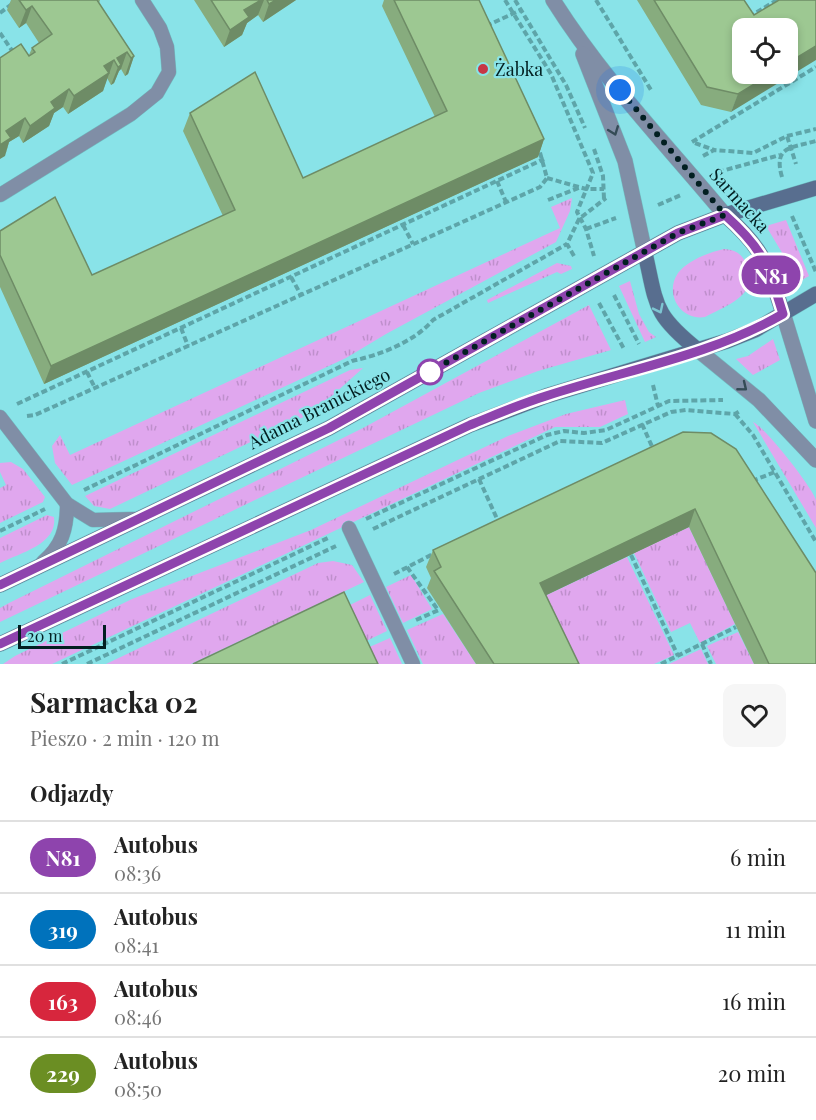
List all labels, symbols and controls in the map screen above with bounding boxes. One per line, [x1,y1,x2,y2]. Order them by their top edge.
map controls [732,18,798,84]
button: locate [732,18,798,84]
place label: Żabka [495,57,543,81]
marker: Żabka [476,62,490,76]
your location [605,75,635,105]
one-way arrow [607,125,620,135]
street label: Sarmacka [705,163,775,237]
line badge: N81 [736,256,806,294]
text: N81 [754,261,789,289]
one-way arrow [651,302,663,313]
unlabelled marker [417,359,443,385]
street label: Adama Branickiego [243,362,394,455]
one-way arrow [736,380,747,391]
scale bar [18,622,106,650]
text: 20 m [27,625,62,646]
text: Sarmacka 02 [30,683,198,720]
button: heart [723,684,786,747]
text: Pieszo · 2 min · 120 m [30,724,219,751]
text: Odjazdy [30,778,114,808]
text: Autobus [114,829,198,859]
text: 6 min [730,842,786,872]
text: N81 [46,843,81,871]
text: 08:36 [114,859,161,886]
text: Autobus [114,901,198,931]
text: 11 min [725,914,786,944]
text: 319 [48,915,78,943]
text: 08:41 [114,931,159,958]
text: Autobus [114,973,198,1003]
text: 16 min [722,986,786,1016]
text: 163 [48,987,78,1015]
text: 08:46 [114,1003,162,1030]
text: Autobus [114,1045,198,1075]
text: 20 min [718,1058,786,1088]
text: 229 [46,1059,80,1087]
text: 08:50 [114,1075,162,1102]

